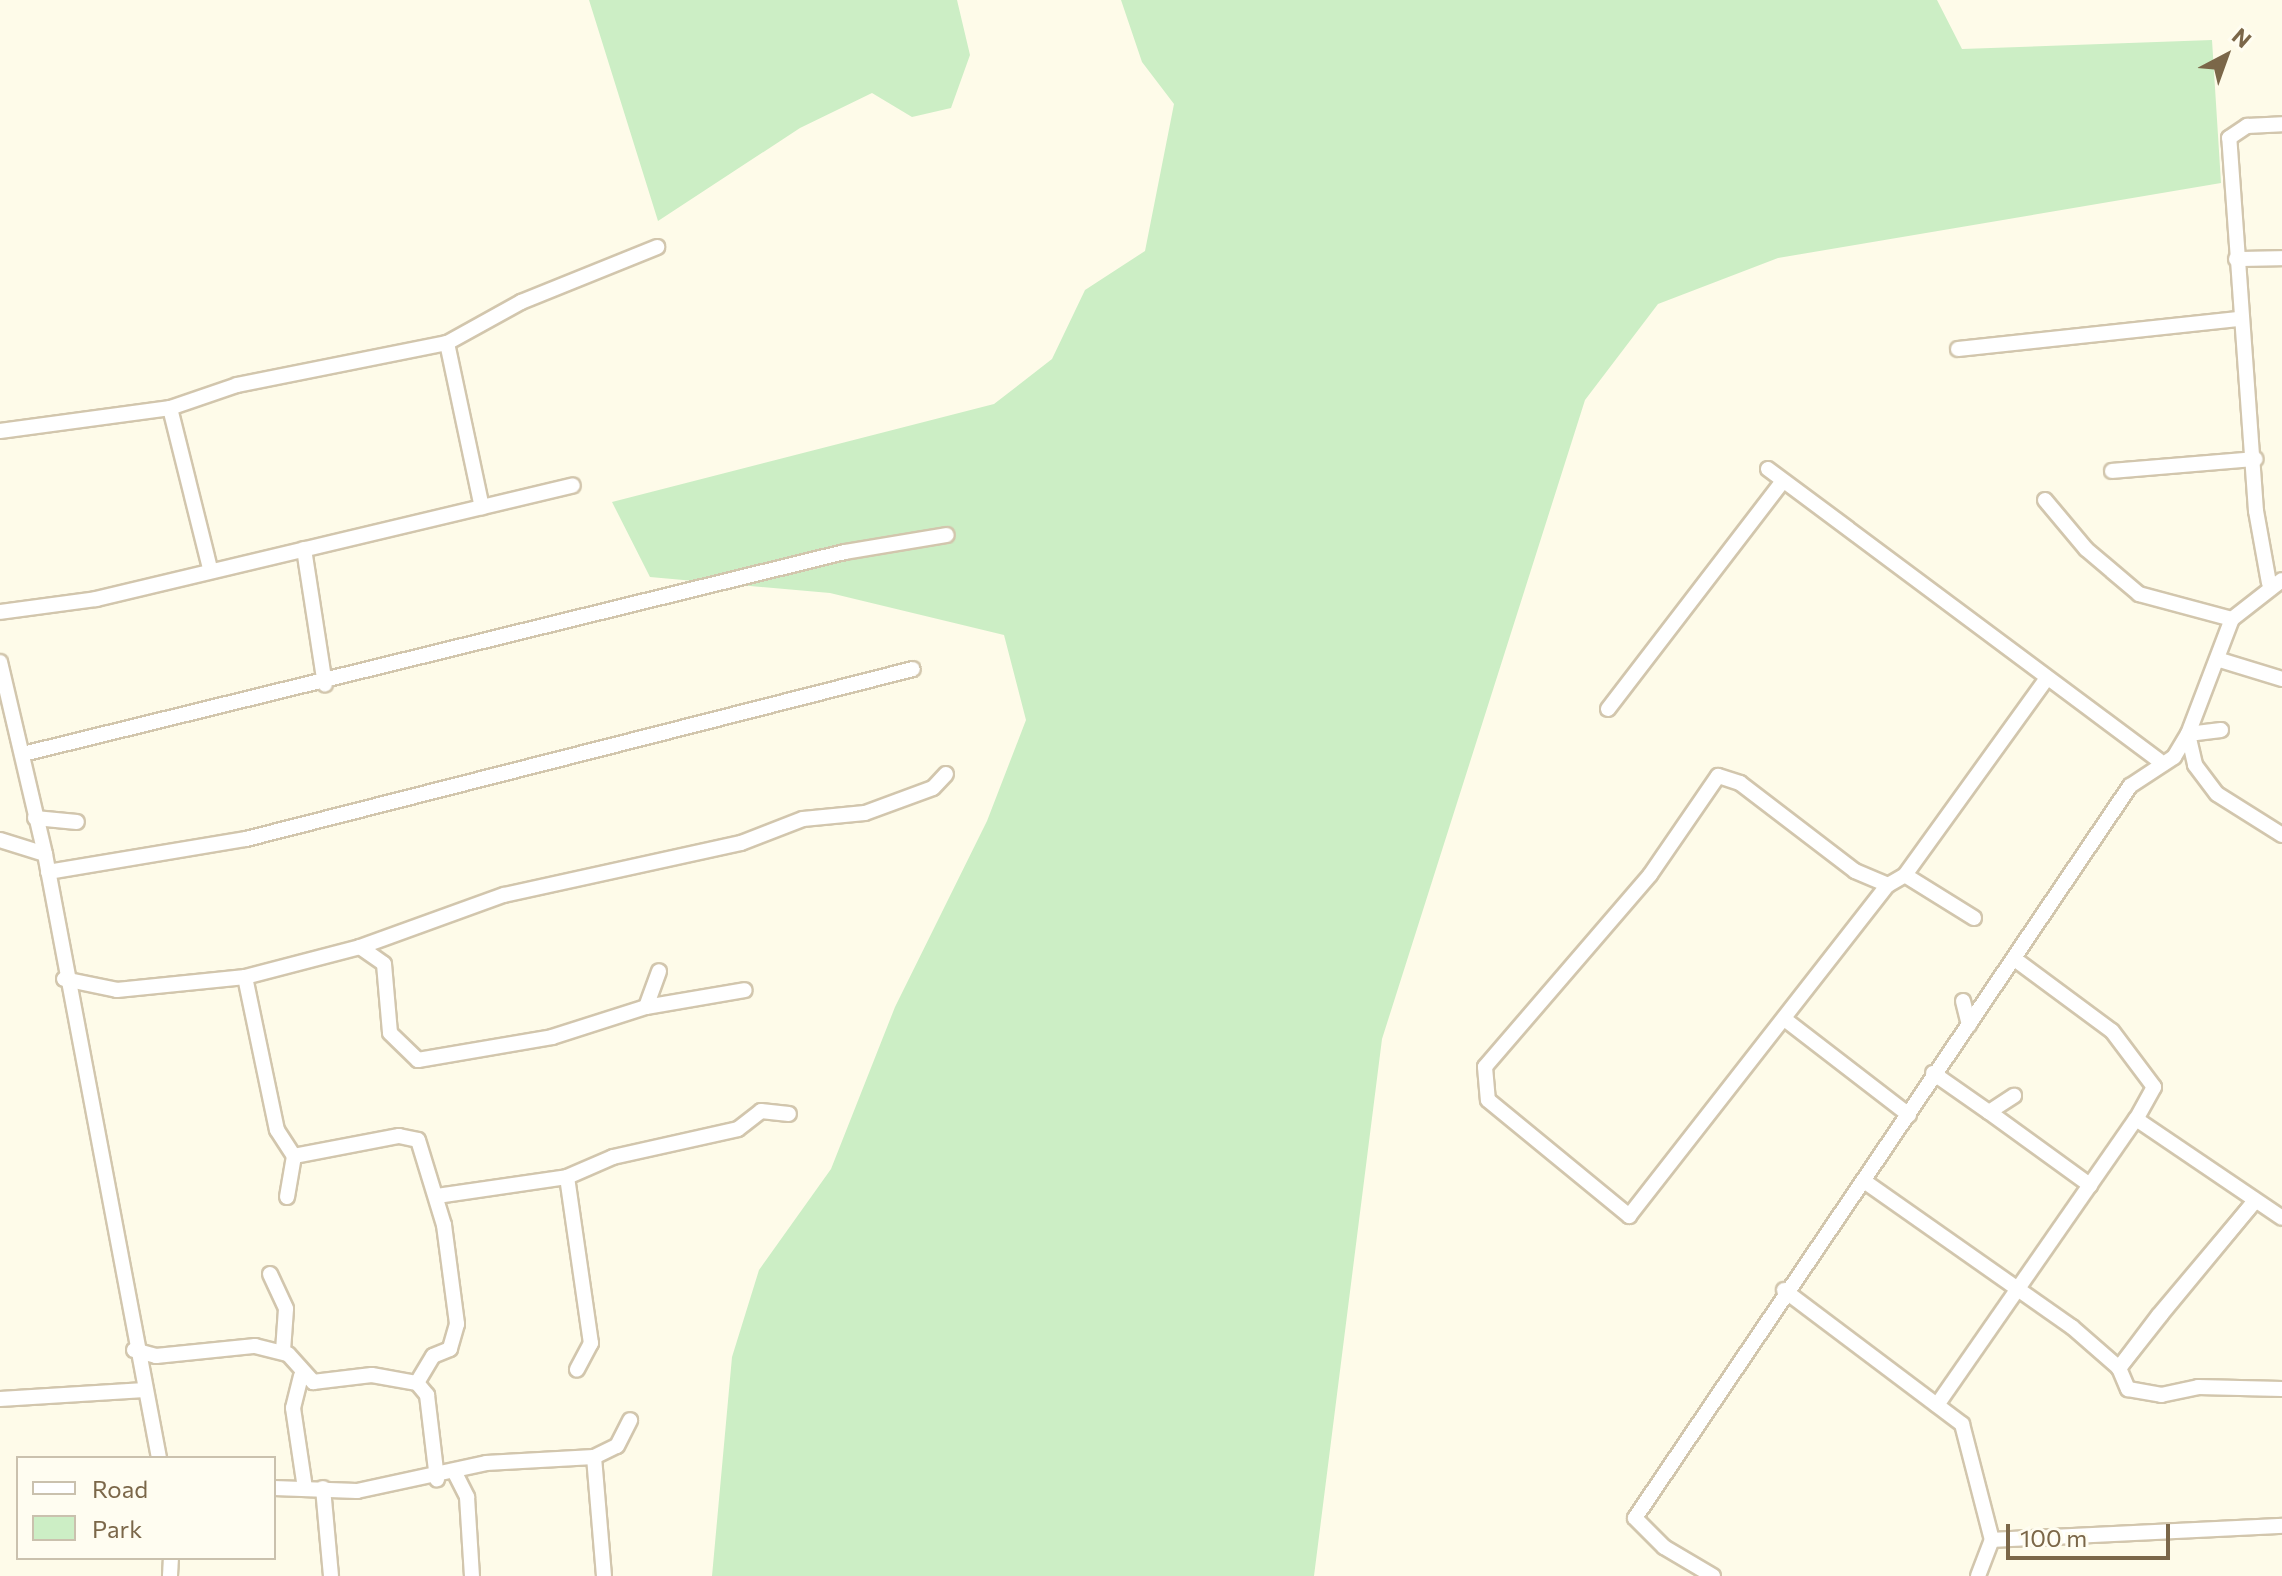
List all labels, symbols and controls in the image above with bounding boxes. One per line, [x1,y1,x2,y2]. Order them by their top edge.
north arrow [2186,16,2266,96]
text: N [2227,22,2257,53]
legend [16,1456,276,1560]
text: Road [92,1474,148,1503]
scale bar [2010,1508,2174,1558]
text: Park [92,1514,142,1543]
text: 100 m [2020,1523,2087,1552]

